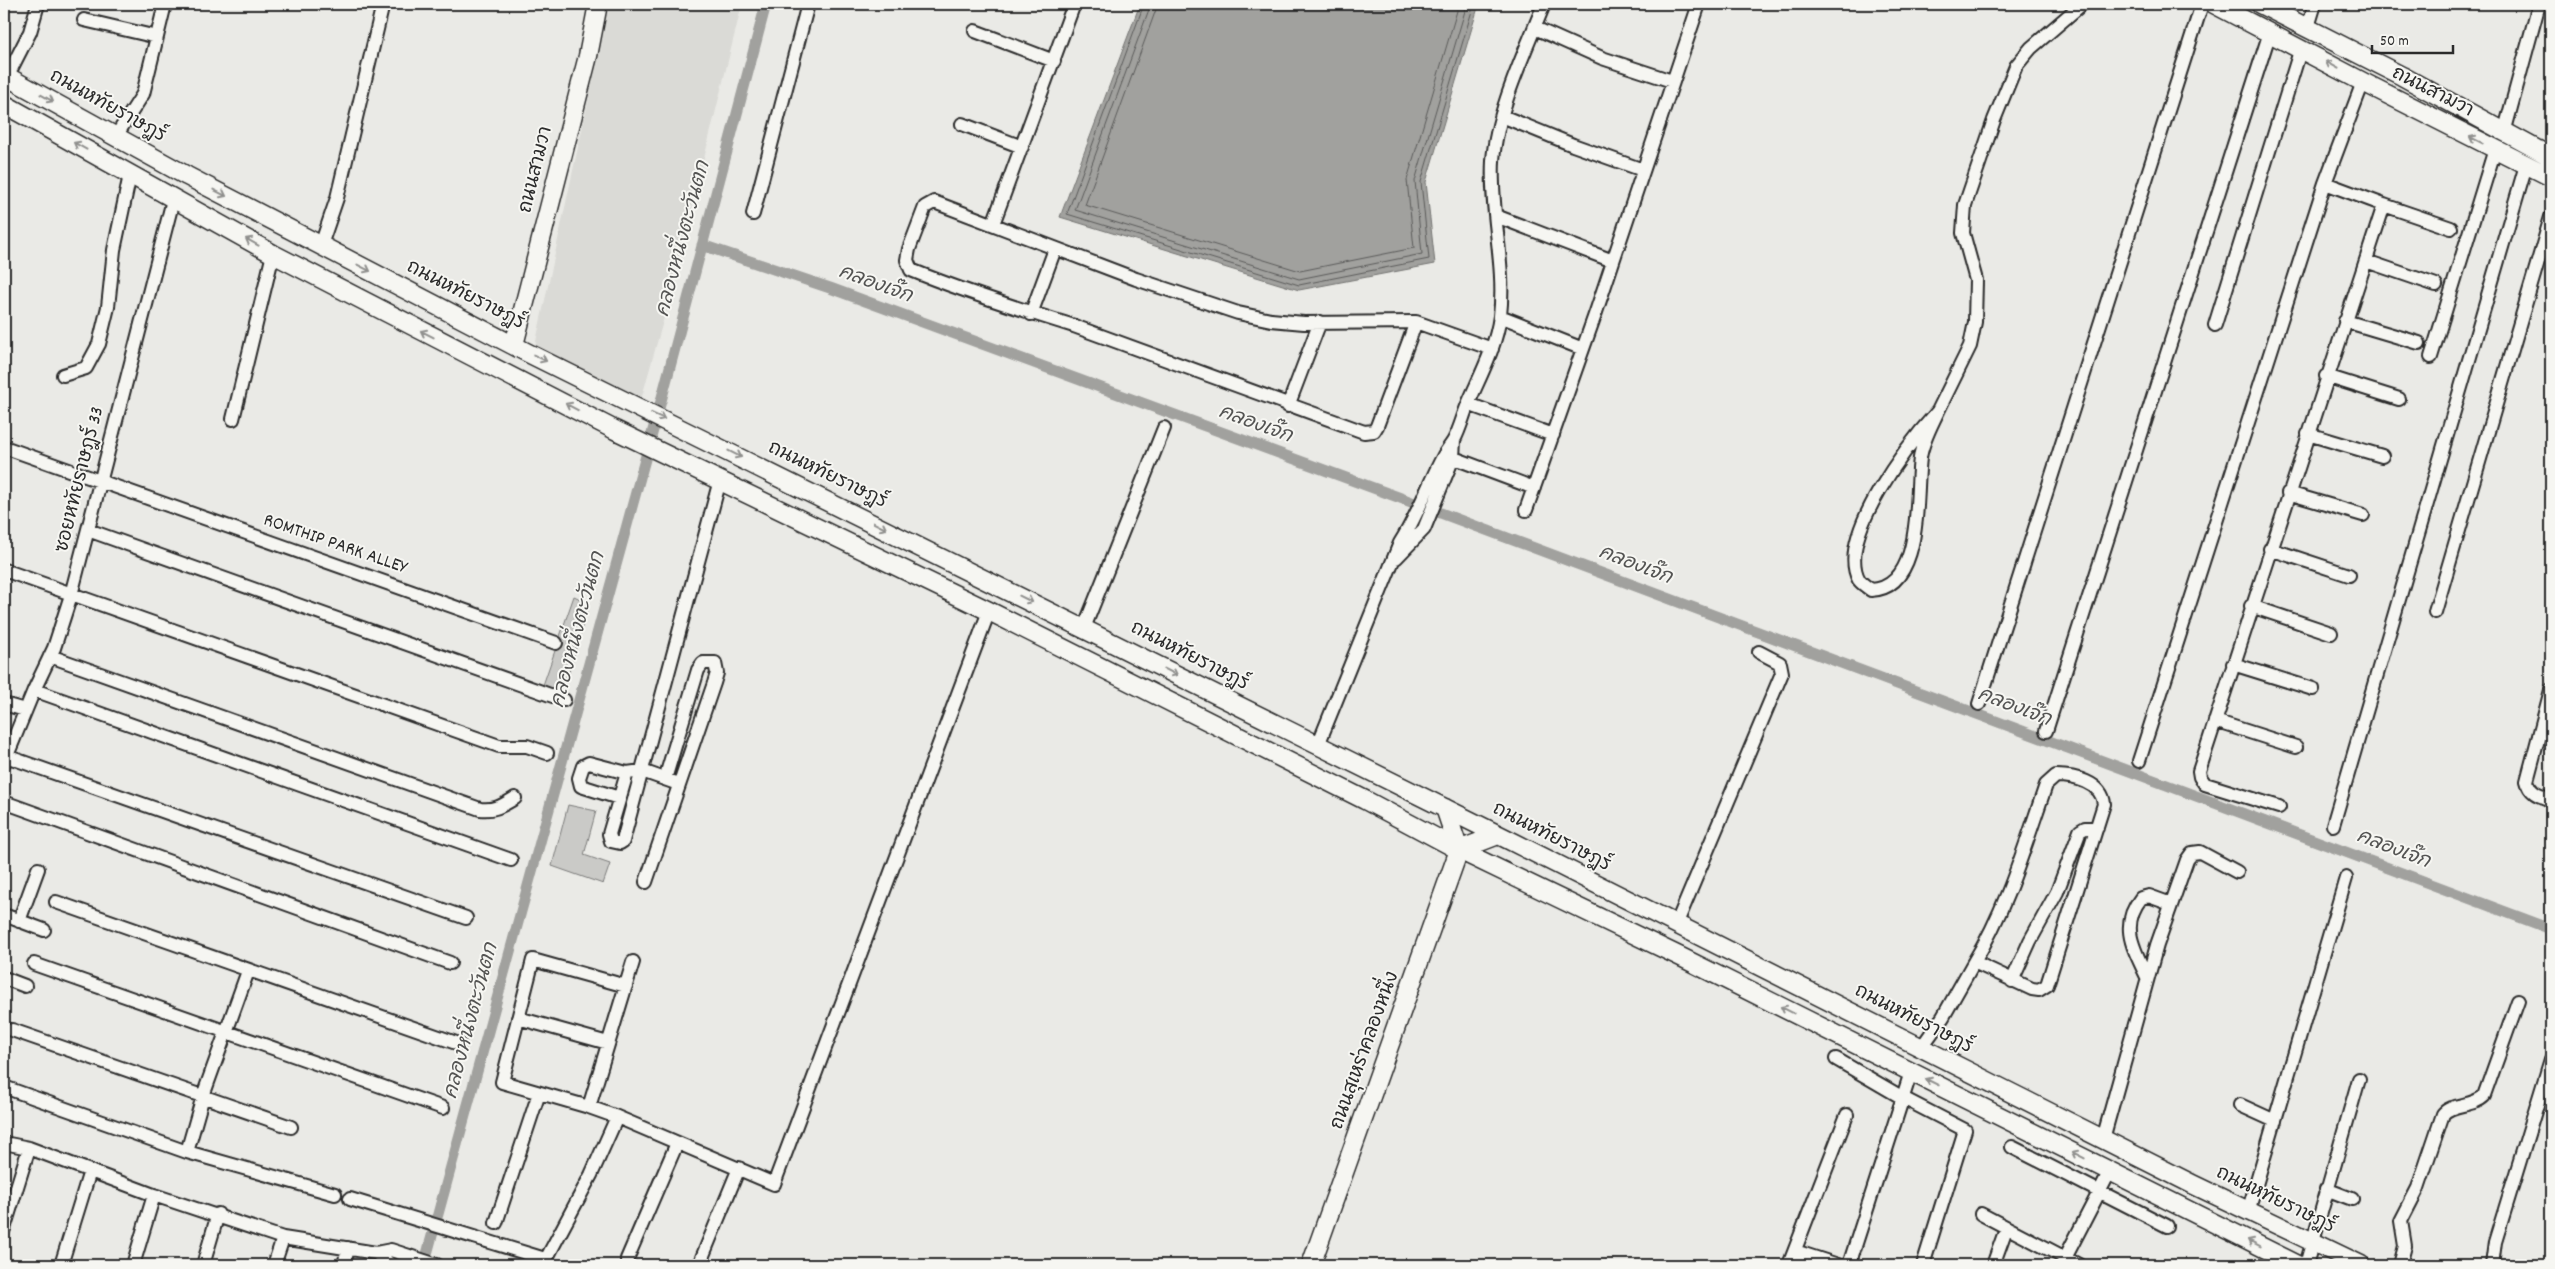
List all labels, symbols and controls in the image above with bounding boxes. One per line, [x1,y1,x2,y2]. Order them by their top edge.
scale bar [2372,22,2454,54]
text: 50 m [2380,31,2409,53]
one-way arrow [2325,60,2340,70]
street label: ถนนสามวา [2386,61,2478,125]
street label: ถนนหทัยราษฎร์ [44,62,172,151]
one-way arrow [39,94,53,104]
street label: ถนนสามวา [513,124,561,216]
one-way arrow [2469,135,2484,145]
one-way arrow [73,141,88,150]
water label: คลองหนึ่งตะวันตก [644,155,719,320]
one-way arrow [212,189,227,198]
one-way arrow [246,237,260,247]
street label: ถนนหทัยราษฎร์ [401,253,530,338]
water label: คลองเจ๊ก [834,258,917,312]
one-way arrow [356,264,371,273]
one-way arrow [420,329,435,339]
one-way arrow [532,354,547,364]
water label: คลองเจ๊ก [1214,398,1297,452]
one-way arrow [565,402,580,411]
street label: ซอยหทัยราษฎร์ 33 [48,404,112,556]
one-way arrow [650,412,665,422]
street label: ถนนหทัยราษฎร์ [763,434,893,517]
one-way arrow [727,450,742,459]
street label: ROMTHIP PARK ALLEY [260,508,411,583]
one-way arrow [872,522,887,532]
water label: คลองเจ๊ก [1594,538,1677,593]
water label: คลองหนึ่งตะวันตก [539,546,614,711]
one-way arrow [1018,595,1033,604]
street label: ถนนหทัยราษฎร์ [1125,614,1254,699]
one-way arrow [1163,667,1178,677]
water label: คลองเจ๊ก [1973,680,2056,735]
street label: ถนนหทัยราษฎร์ [1487,795,1616,880]
water label: คลองเจ๊ก [2352,822,2435,877]
water label: คลองหนึ่งตะวันตก [432,937,507,1102]
street label: ถนนสุเหร่าคลองหนึ่ง [1319,966,1407,1134]
street label: ถนนหทัยราษฎร์ [1849,977,1978,1062]
one-way arrow [1780,1005,1795,1014]
one-way arrow [1925,1077,1940,1087]
one-way arrow [2071,1150,2086,1159]
street label: ถนนหทัยราษฎร์ [2211,1159,2341,1242]
one-way arrow [2247,1238,2262,1247]

